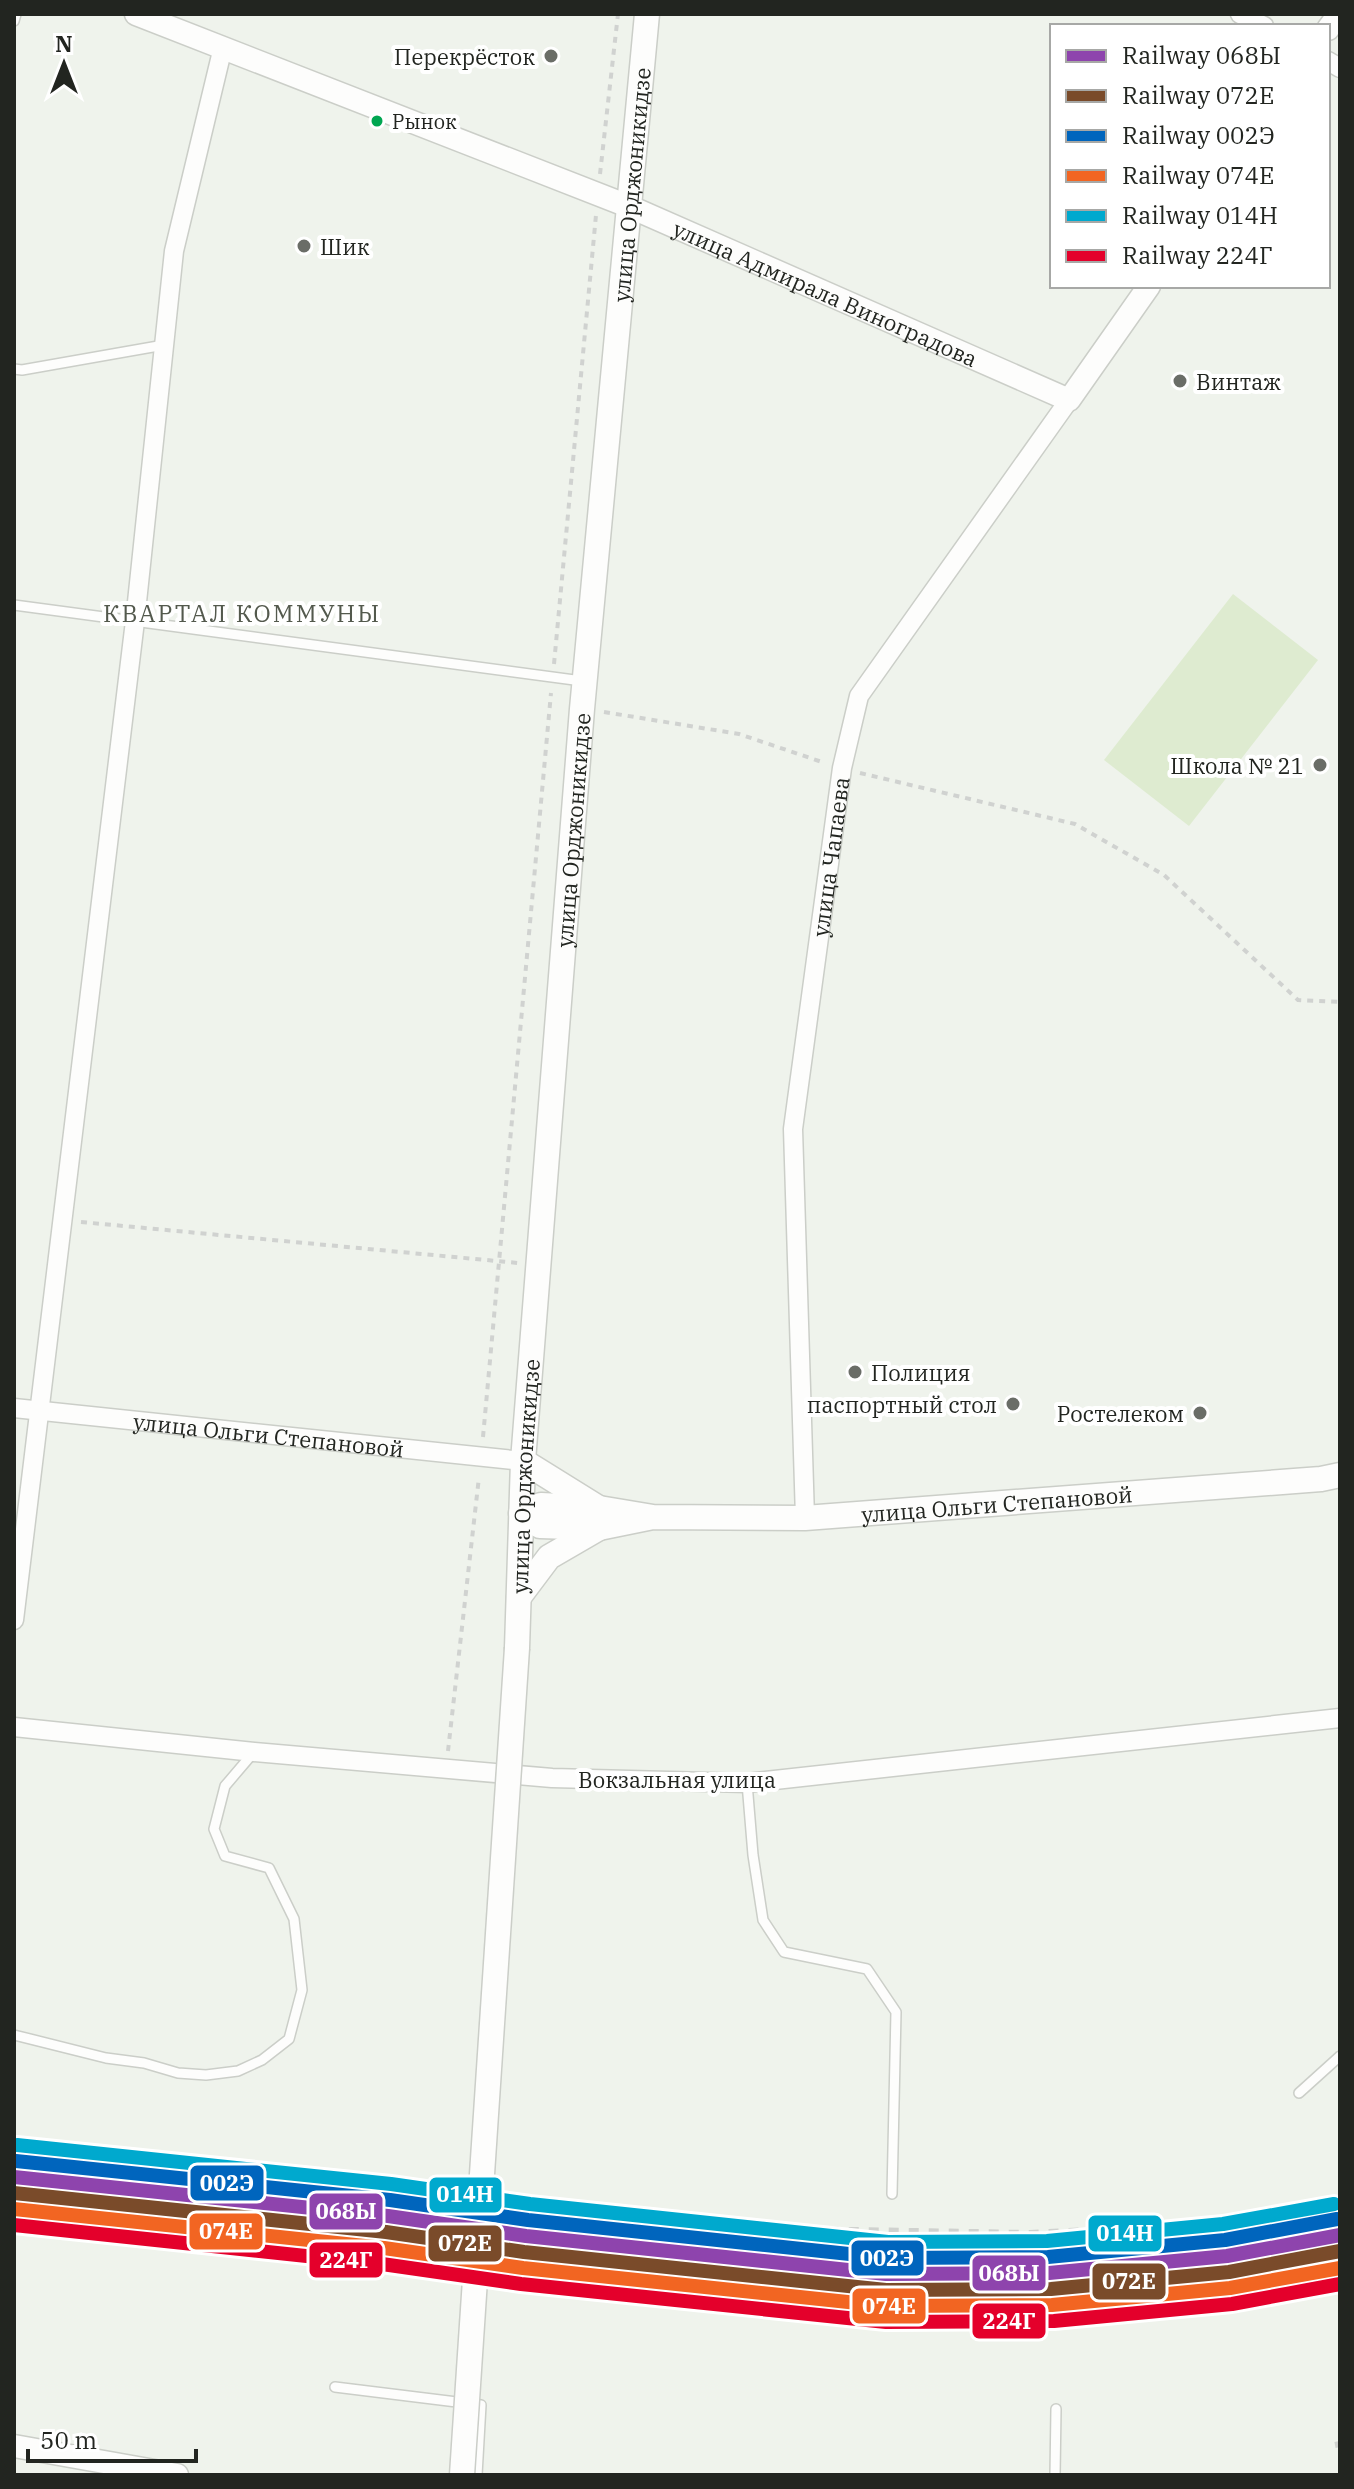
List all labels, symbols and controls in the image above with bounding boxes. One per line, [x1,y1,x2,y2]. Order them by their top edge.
north arrow [24,24,104,104]
legend [1050,24,1330,288]
text: N [55,29,73,58]
text: Railway 068Ы [1122,39,1281,71]
place label: Перекрёсток [394,42,535,71]
marker: Перекрёсток [542,47,560,65]
street label: улица Орджоникидзе [606,66,656,303]
text: Railway 072Е [1122,79,1274,111]
place label: Рынок [392,108,457,135]
marker: Рынок [369,113,385,129]
text: Railway 002Э [1122,119,1275,151]
text: Railway 074Е [1122,159,1274,191]
text: Railway 014Н [1122,199,1278,231]
street label: улица Адмирала Виноградова [669,213,982,373]
place label: Шик [320,232,370,261]
marker: Шик [295,237,313,255]
text: Railway 224Г [1122,239,1272,271]
place label: Винтаж [1196,367,1281,396]
marker: Винтаж [1171,372,1189,390]
district label: КВАРТАЛ КОММУНЫ [103,597,381,629]
street label: улица Орджоникидзе [549,712,596,949]
place label: Школа № 21 [1170,751,1304,780]
marker: Школа № 21 [1311,756,1329,774]
street label: улица Чапаева [805,775,855,938]
street label: улица Орджоникидзе [504,1358,545,1594]
place label: Полиция [871,1358,970,1387]
marker: Полиция [846,1363,864,1381]
place label: паспортный стол [807,1390,997,1419]
marker: паспортный стол [1004,1395,1022,1413]
place label: Ростелеком [1057,1399,1184,1428]
marker: Ростелеком [1191,1404,1209,1422]
street label: улица Ольги Степановой [132,1406,405,1463]
street label: улица Ольги Степановой [860,1479,1134,1528]
street label: Вокзальная улица [578,1765,776,1794]
line badge: 002Э [189,2164,265,2202]
text: 002Э [200,2168,254,2197]
line badge: 014Н [428,2176,503,2214]
text: 014Н [436,2179,494,2208]
line badge: 068Ы [308,2192,384,2231]
text: 068Ы [315,2196,377,2225]
line badge: 074Е [188,2212,264,2251]
line badge: 014Н [1087,2214,1163,2253]
text: 074Е [199,2216,253,2245]
text: 014Н [1096,2218,1154,2247]
line badge: 072Е [427,2224,503,2263]
text: 072Е [438,2228,492,2257]
line badge: 002Э [850,2239,925,2277]
line badge: 224Г [308,2241,384,2279]
text: 002Э [860,2243,914,2272]
text: 224Г [320,2245,372,2274]
line badge: 068Ы [971,2254,1047,2292]
text: 068Ы [978,2258,1040,2287]
line badge: 072Е [1091,2262,1167,2301]
text: 072Е [1102,2266,1156,2295]
line badge: 074Е [851,2287,927,2325]
text: 074Е [862,2291,916,2320]
line badge: 224Г [971,2302,1047,2340]
text: 224Г [983,2306,1035,2335]
scale bar [28,2413,196,2463]
text: 50 m [40,2424,97,2456]

